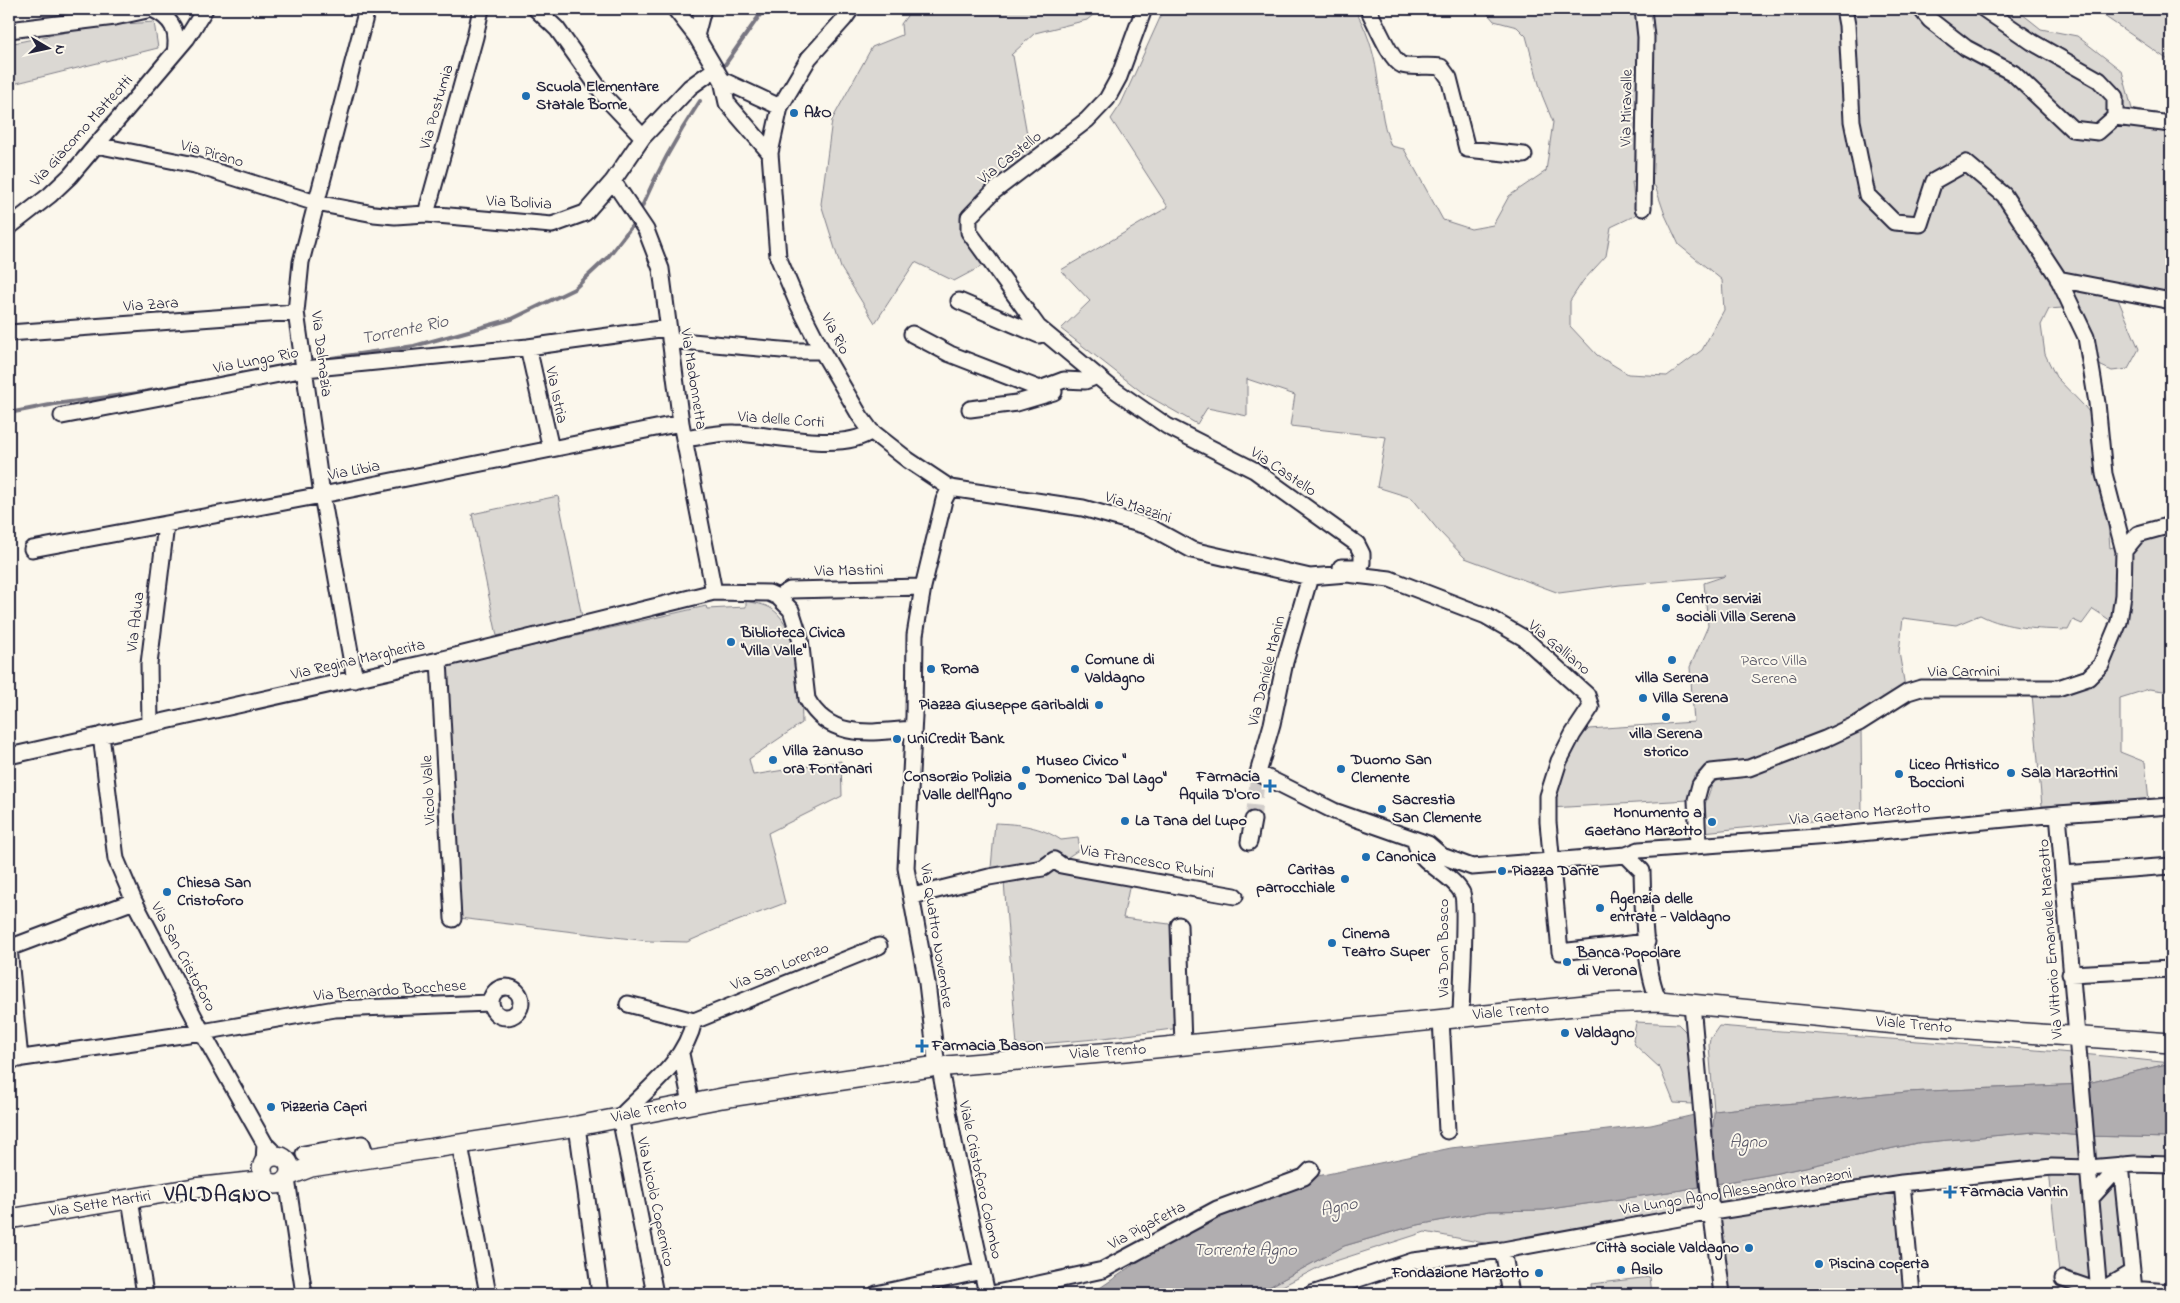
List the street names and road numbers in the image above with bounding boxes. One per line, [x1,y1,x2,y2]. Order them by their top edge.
street label: Via Postumia [413,62,461,153]
street label: Via Miravalle [1614,68,1640,148]
street label: Via Giacomo Matteotti [24,69,139,193]
street label: Via Castello [972,125,1047,191]
street label: Via Pirano [177,133,246,174]
street label: Via Bolivia [485,189,552,217]
street label: Via Zara [122,291,179,319]
street label: Via Rio [814,308,856,359]
street label: Via Dalmazia [304,309,338,398]
street label: Via Madonnetta [673,326,713,431]
street label: Via Lungo Rio [210,341,301,381]
street label: Via Istria [538,363,574,426]
street label: Via delle Corti [736,405,825,435]
street label: Via Castello [1244,440,1321,503]
street label: Via Libia [325,454,382,488]
street label: Via Mazzini [1100,485,1175,531]
street label: Via Mastini [813,558,884,584]
street label: Via Adua [120,591,152,654]
street label: Via Daniele Manin [1241,613,1292,730]
street label: Via Galliano [1522,614,1596,681]
street label: Via Regina Margherita [288,633,427,687]
street label: Via Carmini [1927,660,2000,684]
street label: Vicolo Valle [415,754,443,827]
street label: Via Gaetano Marzotto [1788,796,1931,832]
street label: Via Francesco Rubini [1077,838,1216,886]
street label: Via Vittorio Emanuele Marzotto [2032,838,2070,1041]
street label: Via Quattro Novembre [913,861,959,1011]
street label: Via San Cristoforo [143,897,222,1016]
street label: Via Don Bosco [1432,899,1456,998]
street label: Via San Lorenzo [726,936,833,998]
street label: Via Bernardo Bocchese [312,974,468,1008]
street label: Viale Trento [1471,997,1550,1027]
street label: Viale Trento [1874,1010,1953,1040]
street label: Viale Trento [1068,1037,1147,1067]
street label: Viale Trento [608,1092,689,1130]
street label: Viale Cristoforo Colombo [951,1098,1008,1261]
street label: Via Nicolò Copernico [629,1134,680,1269]
street label: Via Lungo Agno Alessandro Manzoni [1617,1162,1854,1222]
street label: Via Sette Martiri [46,1184,153,1224]
street label: Via Pigafetta [1103,1195,1190,1257]

